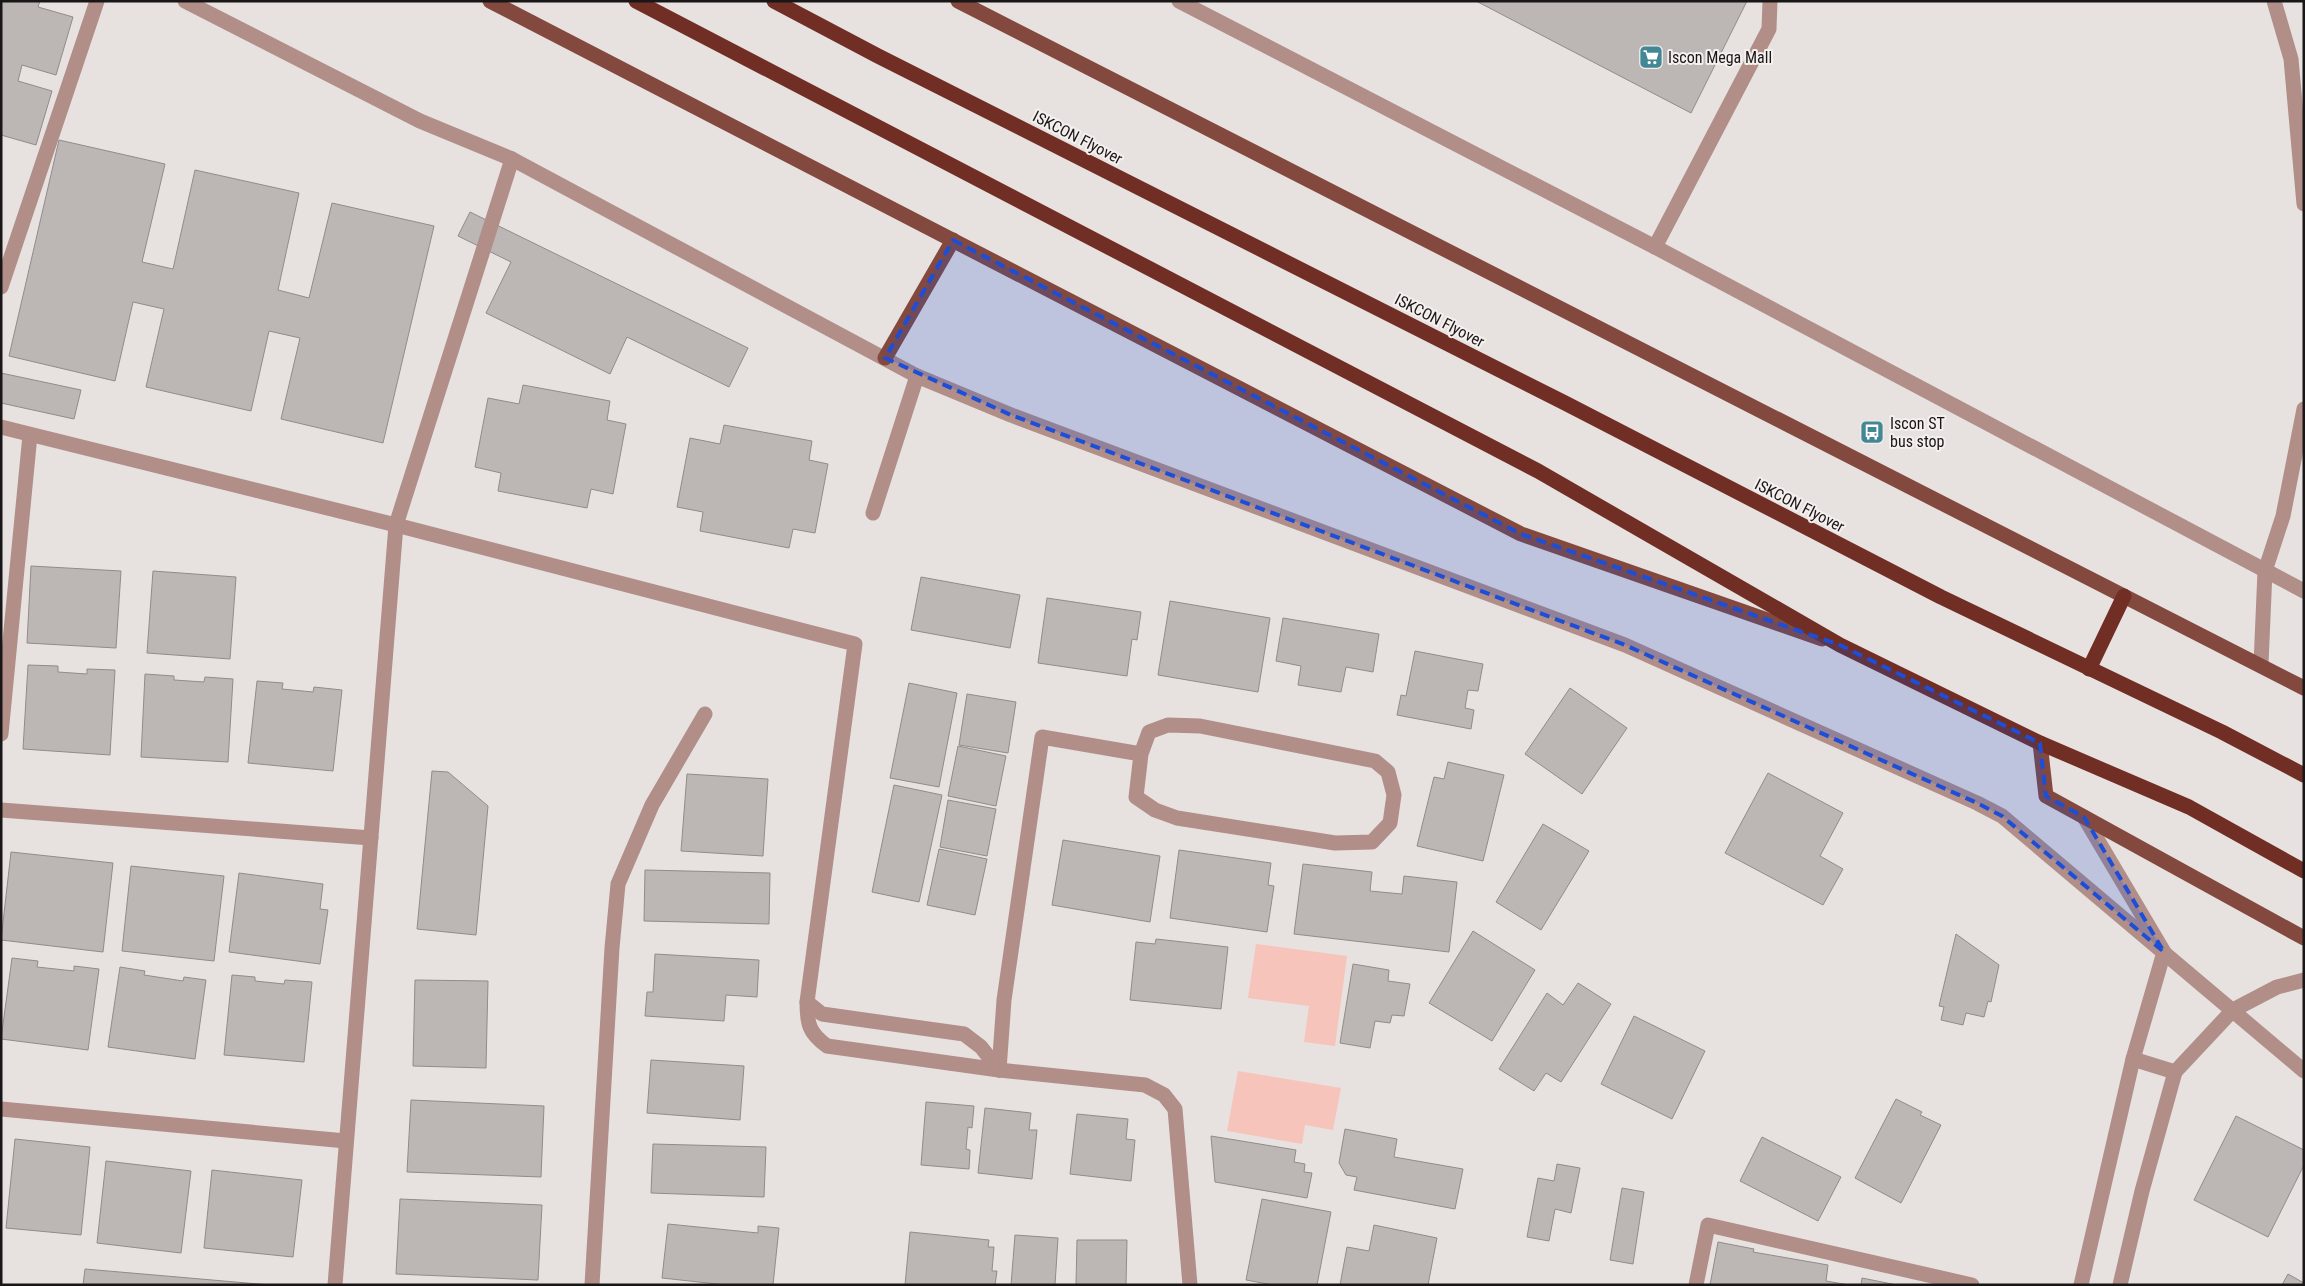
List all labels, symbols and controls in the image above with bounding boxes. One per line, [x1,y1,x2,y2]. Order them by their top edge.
supermarket icon: Iscon Mega Mall [1638,44,1664,70]
place label: Iscon Mega Mall [1668,48,1772,67]
street label: ISKCON Flyover [1030,107,1126,168]
street label: ISKCON Flyover [1392,290,1488,351]
place label: Iscon ST bus stop [1890,414,1945,451]
bus stop icon: Iscon ST bus stop [1859,419,1885,445]
street label: ISKCON Flyover [1752,475,1848,536]

